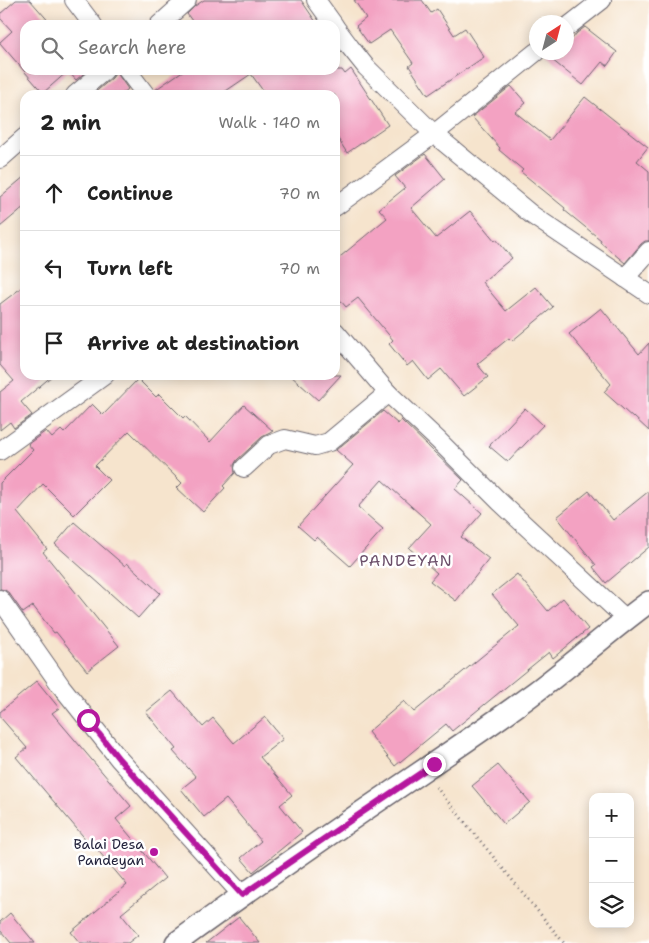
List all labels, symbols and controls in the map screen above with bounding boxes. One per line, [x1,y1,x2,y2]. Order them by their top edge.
north arrow [529,15,574,60]
search box [20,20,340,75]
icon: search [38,34,66,62]
text: Search here [78,35,187,60]
text: 2 min [40,109,101,137]
text: Walk · 140 m [218,112,320,133]
icon: ahead [40,179,68,207]
text: Continue [87,181,173,206]
text: 70 m [279,183,320,204]
icon: left [40,254,68,282]
text: Turn left [87,256,173,281]
text: 70 m [279,258,320,279]
icon: arrive [40,329,68,357]
text: Arrive at destination [87,331,299,356]
district label: PANDEYAN [359,550,453,571]
route start [77,709,100,732]
route end [423,753,446,776]
map controls [589,793,634,928]
button: + [589,793,634,838]
place label: Balai Desa Pandeyan [73,835,144,869]
button: − [589,838,634,883]
marker: Balai Desa Pandeyan [148,846,160,858]
button: layers [589,883,634,928]

